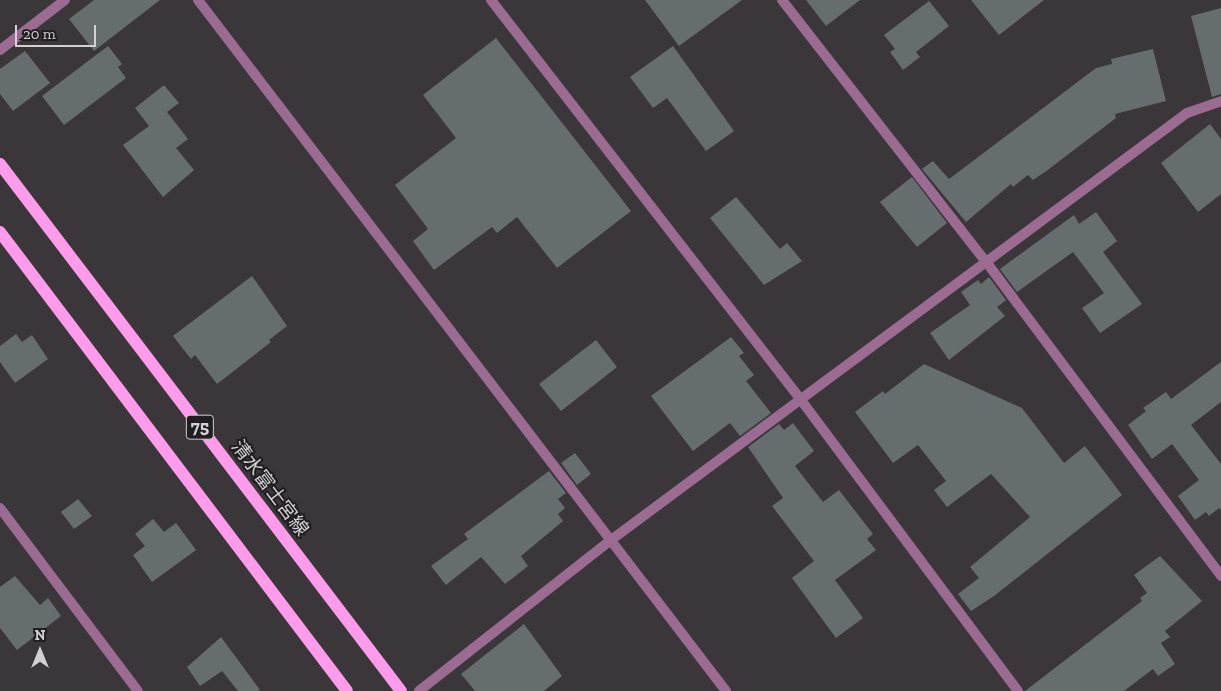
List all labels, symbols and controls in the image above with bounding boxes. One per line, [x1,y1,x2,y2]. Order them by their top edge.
scale bar [18,15,99,47]
text: 20 m [23,25,56,43]
road number: 75 [185,412,215,442]
street label: 清水富士宮線 [227,436,313,540]
north arrow [15,626,65,676]
text: N [35,627,45,644]

